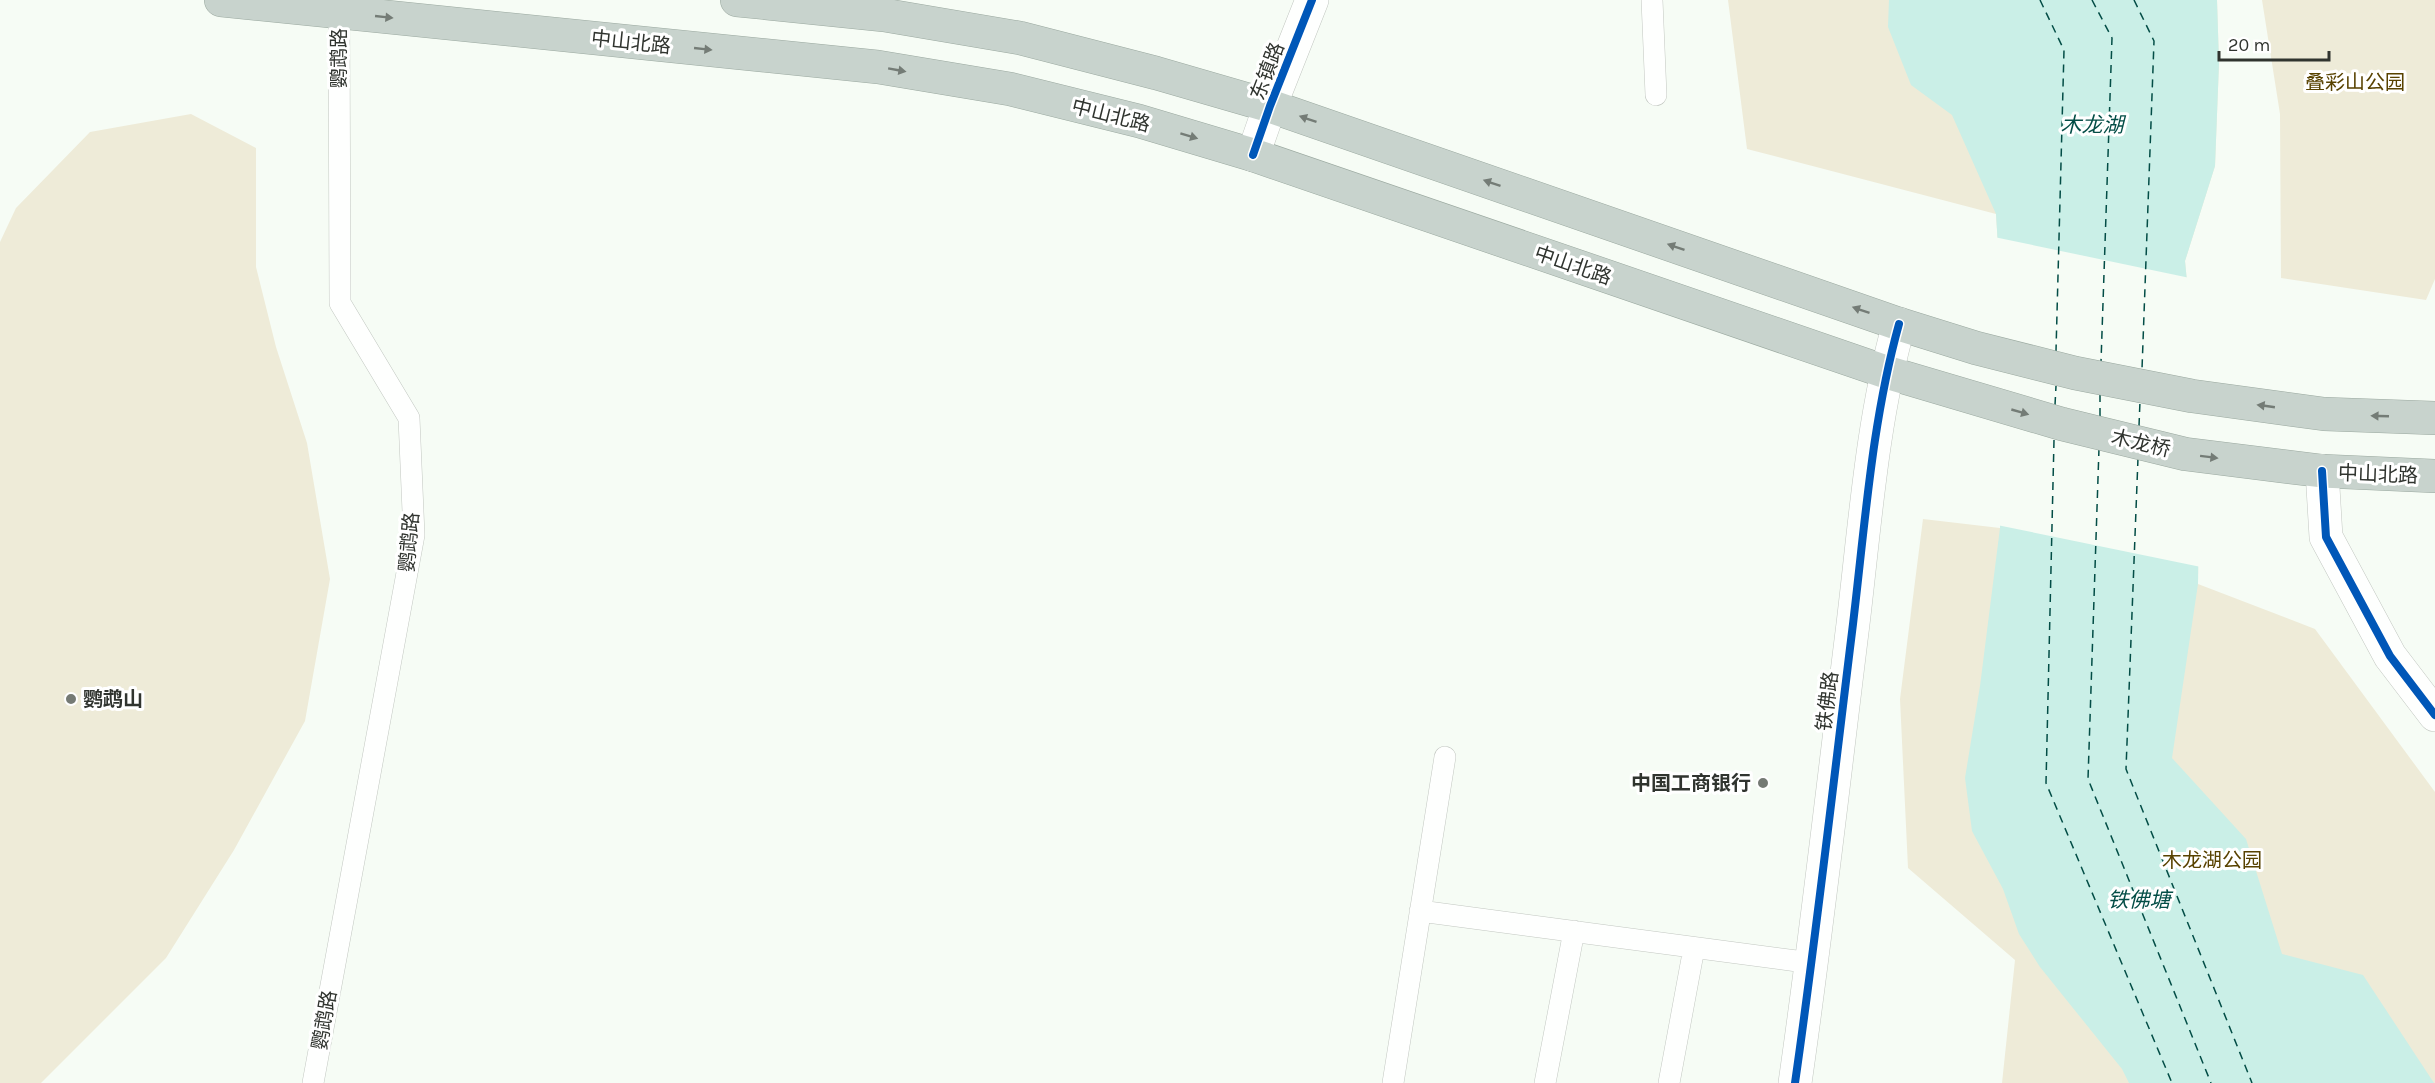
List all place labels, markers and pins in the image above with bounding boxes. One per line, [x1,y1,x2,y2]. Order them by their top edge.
place label: 鹦鹉山 [83,688,143,711]
marker: 鹦鹉山 [64,692,78,706]
place label: 中国工商银行 [1631,772,1751,795]
marker: 中国工商银行 [1756,776,1770,790]

